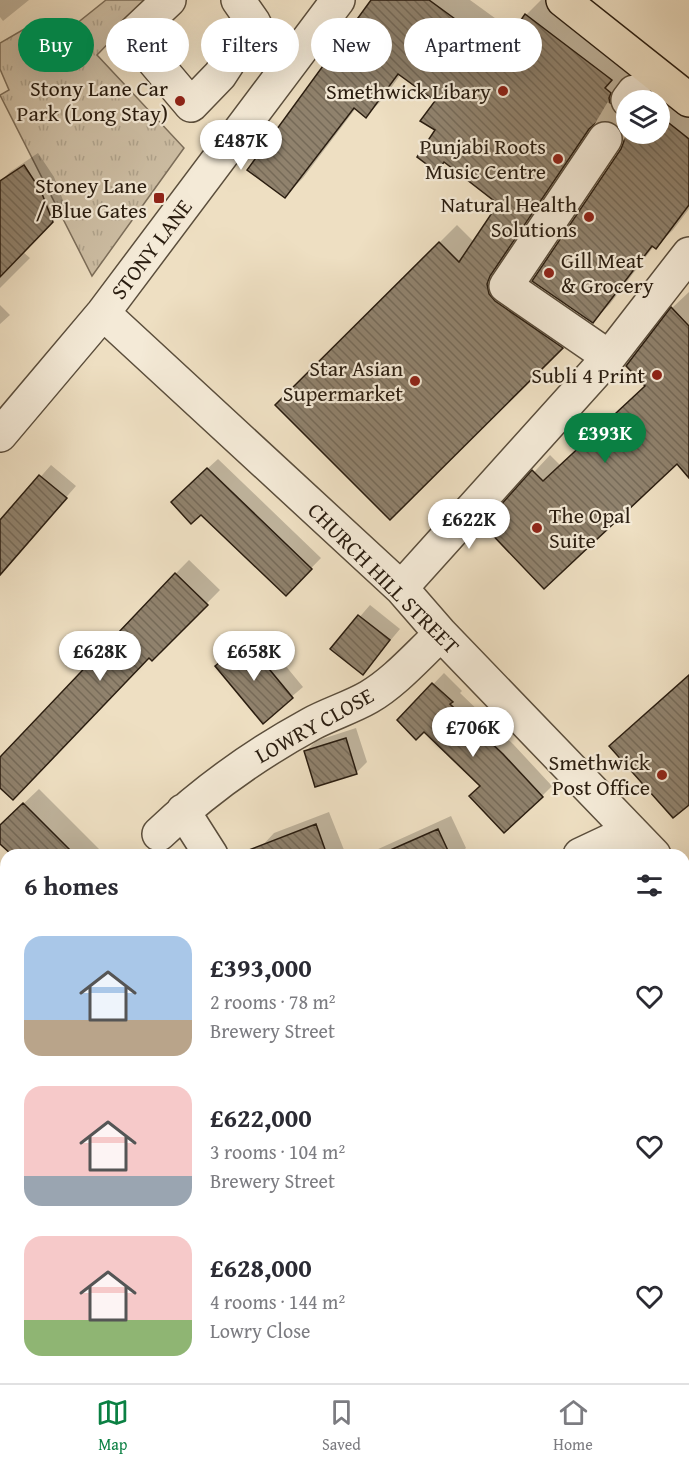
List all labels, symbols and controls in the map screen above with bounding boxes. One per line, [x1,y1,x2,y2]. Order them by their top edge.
chip: Buy [18,18,94,72]
chip: Rent [106,18,189,72]
chip: Filters [201,18,299,72]
chip: New [311,18,392,72]
chip: Apartment [404,18,542,72]
place label: Stony Lane Car Park (Long Stay) [17,72,168,129]
place label: Smethwick Libary [326,75,491,107]
marker: Smethwick Libary [496,84,510,98]
map controls [616,90,670,144]
button: layers [616,90,670,144]
marker: Stony Lane Car Park (Long Stay) [173,94,187,108]
pin: £487K [199,120,283,171]
text: £487K [214,125,268,154]
place label: Punjabi Roots Music Centre [420,130,546,187]
marker: Punjabi Roots Music Centre [551,152,565,166]
place label: Stoney Lane / Blue Gates [35,169,147,226]
place label: Natural Health Solutions [441,188,578,245]
marker: Stoney Lane / Blue Gates [152,191,166,205]
street label: STONY LANE [103,192,199,306]
marker: Natural Health Solutions [582,210,596,224]
place label: Gill Meat & Grocery [561,244,654,301]
marker: Gill Meat & Grocery [542,266,556,280]
place label: Star Asian Supermarket [283,352,404,409]
place label: Subli 4 Print [531,359,645,391]
marker: Subli 4 Print [650,368,664,382]
marker: Star Asian Supermarket [408,374,422,388]
pin: £393K [563,413,647,464]
text: £393K [578,418,632,447]
street label: CHURCH HILL STREET [301,495,467,661]
pin: £622K [427,499,511,550]
place label: The Opal Suite [549,499,631,556]
text: £622K [442,504,496,533]
marker: The Opal Suite [530,521,544,535]
pin: £628K [58,631,142,682]
pin: £658K [212,631,296,682]
text: £628K [73,636,127,665]
text: £658K [227,636,281,665]
street label: LOWRY CLOSE [249,679,379,771]
pin: £706K [431,707,515,758]
text: £706K [446,712,500,741]
place label: Smethwick Post Office [548,746,651,803]
marker: Smethwick Post Office [655,768,669,782]
text: 6 homes [24,866,119,905]
icon: filters [633,869,666,902]
text: £393,000 [210,948,312,987]
icon: home [72,960,144,1032]
icon: heart [633,980,666,1013]
text: 2 rooms · 78 m² [210,987,336,1016]
text: Brewery Street [210,1016,335,1045]
text: £622,000 [210,1098,312,1137]
icon: home [72,1110,144,1182]
icon: heart [633,1130,666,1163]
text: 3 rooms · 104 m² [210,1137,345,1166]
text: Brewery Street [210,1166,335,1195]
text: £628,000 [210,1248,312,1287]
icon: home [72,1260,144,1332]
icon: heart [633,1280,666,1313]
text: 4 rooms · 144 m² [210,1287,345,1316]
text: Lowry Close [210,1316,310,1345]
tab: Map [96,1396,129,1456]
tab: Saved [322,1396,361,1456]
tab: Home [553,1396,593,1456]

